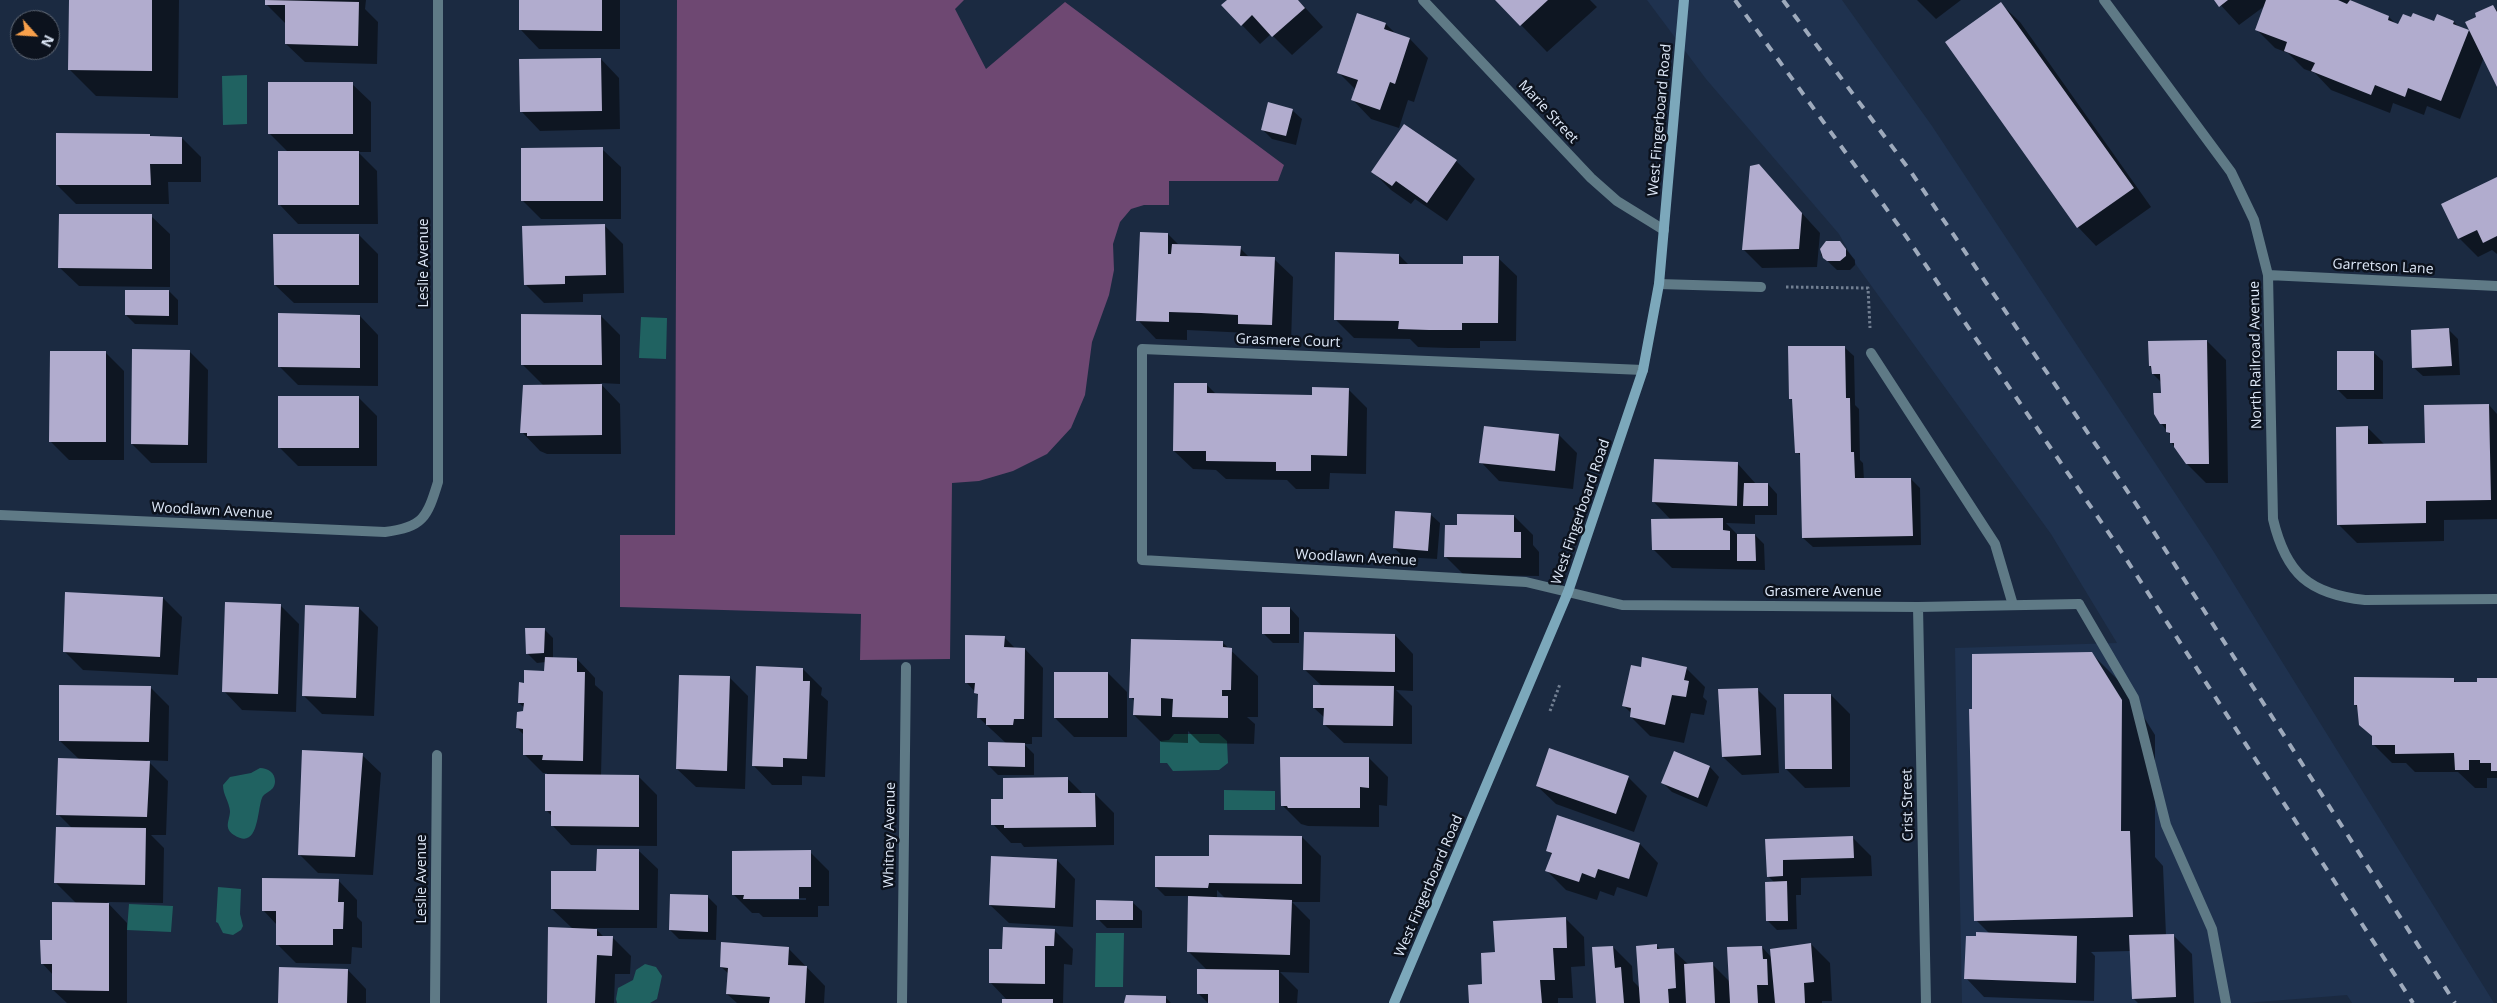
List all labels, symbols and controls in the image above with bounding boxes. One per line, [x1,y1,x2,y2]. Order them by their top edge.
north arrow [10,10,60,60]
text: N [37,32,59,51]
street label: West Fingerboard Road [1645,43,1675,197]
street label: Marie Street [1514,77,1582,147]
street label: Leslie Avenue [416,218,432,308]
street label: Garretson Lane [2332,256,2434,278]
street label: North Railroad Avenue [2246,281,2266,429]
street label: Grasmere Court [1235,331,1341,351]
street label: West Fingerboard Road [1548,437,1614,587]
street label: Woodlawn Avenue [151,499,273,523]
street label: Woodlawn Avenue [1295,546,1417,570]
street label: Grasmere Avenue [1764,584,1882,600]
street label: Crist Street [1899,769,1917,841]
street label: Whitney Avenue [881,782,899,888]
street label: West Fingerboard Road [1391,812,1467,960]
street label: Leslie Avenue [414,834,430,924]

